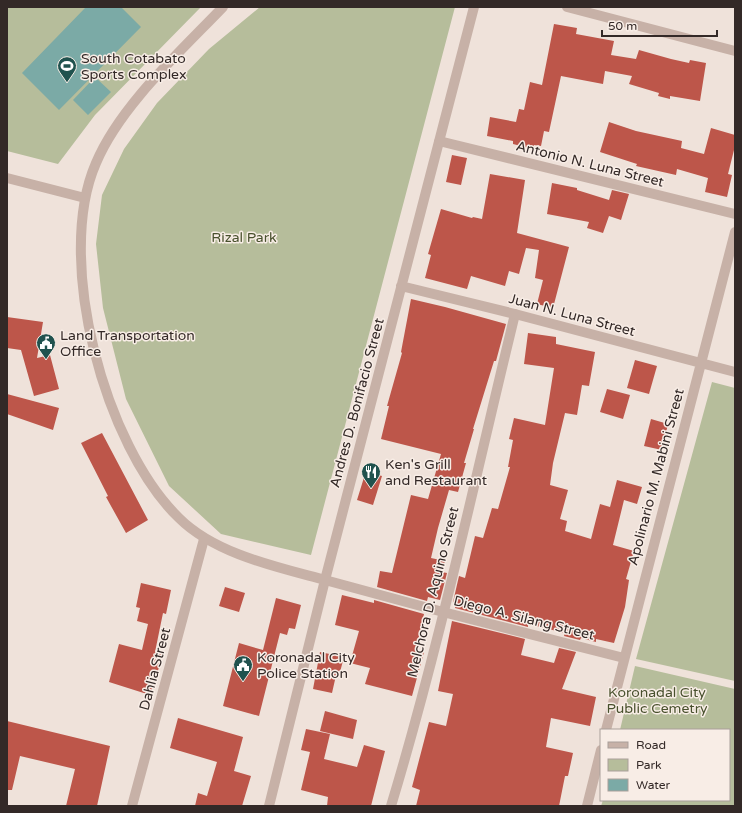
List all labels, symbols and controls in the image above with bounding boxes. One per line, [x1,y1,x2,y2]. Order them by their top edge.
scale bar [602,12,717,38]
text: 50 m [608,19,637,33]
place label: South Cotabato Sports Complex [81,50,187,83]
sports icon: South Cotabato Sports Complex [56,55,78,83]
street label: Antonio N. Luna Street [514,137,666,191]
park label: Rizal Park [211,229,277,246]
street label: Juan N. Luna Street [507,290,638,340]
street label: Andres D. Bonifacio Street [326,316,388,490]
place label: Land Transportation Office [60,327,195,360]
public building icon: Land Transportation Office [35,332,57,360]
street label: Apolinario M. Mabini Street [624,386,688,567]
place label: Ken's Grill and Restaurant [385,456,488,489]
restaurant icon: Ken's Grill and Restaurant [360,461,382,489]
street label: Melchora D. Aquino Street [404,504,463,679]
street label: Diego A. Silang Street [452,592,597,644]
street label: Dahlia Street [136,625,174,712]
place label: Koronadal City Police Station [257,649,355,682]
public building icon: Koronadal City Police Station [232,654,254,682]
park label: Koronadal City Public Cemetry [606,684,708,717]
legend [600,729,730,801]
text: Road [636,738,666,752]
text: Park [636,758,662,772]
text: Water [636,778,671,792]

